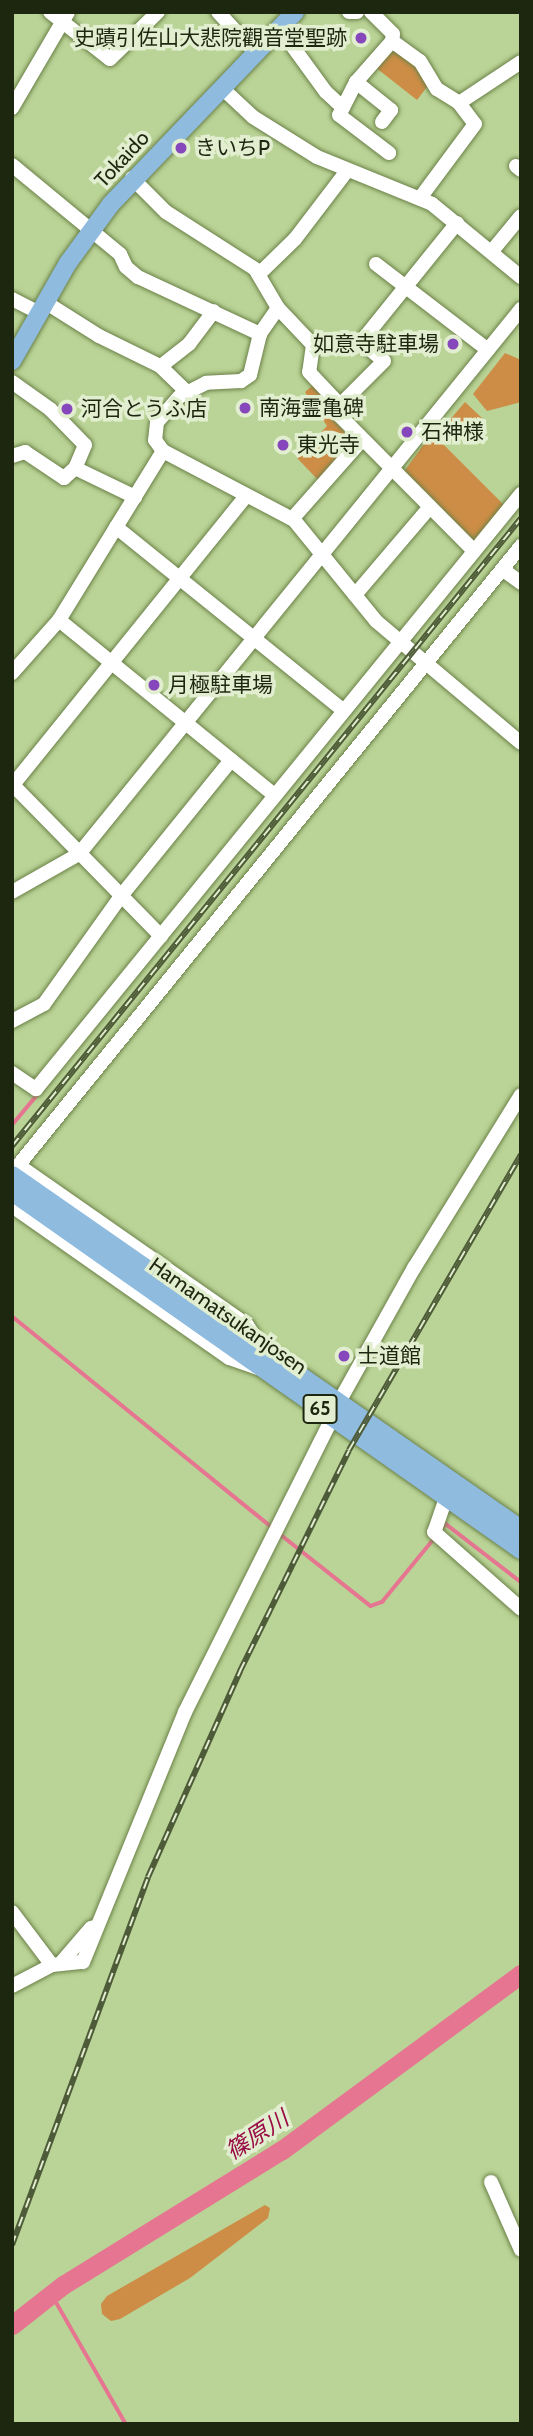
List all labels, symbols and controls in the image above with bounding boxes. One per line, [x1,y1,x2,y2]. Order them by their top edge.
place label: 史蹟引佐山大悲院觀音堂聖跡 [74,25,347,51]
marker: 史蹟引佐山大悲院觀音堂聖跡 [353,30,369,46]
street label: Tokaido [90,125,154,193]
place label: きいちP [195,135,270,161]
marker: きいちP [173,140,189,156]
place label: 如意寺駐車場 [313,331,439,357]
marker: 如意寺駐車場 [445,336,461,352]
place label: 南海霊亀碑 [259,395,364,421]
place label: 河合とうふ店 [81,396,207,422]
marker: 南海霊亀碑 [237,400,253,416]
marker: 河合とうふ店 [59,401,75,417]
place label: 石神様 [421,419,484,445]
marker: 石神様 [399,424,415,440]
place label: 東光寺 [297,432,360,458]
marker: 東光寺 [275,437,291,453]
place label: 月極駐車場 [168,672,273,698]
marker: 月極駐車場 [146,677,162,693]
street label: Hamamatsukanjosen [144,1252,312,1380]
place label: 士道館 [358,1343,421,1369]
marker: 士道館 [336,1348,352,1364]
road number: 65 [302,1394,338,1424]
water label: 篠原川 [221,2105,293,2165]

